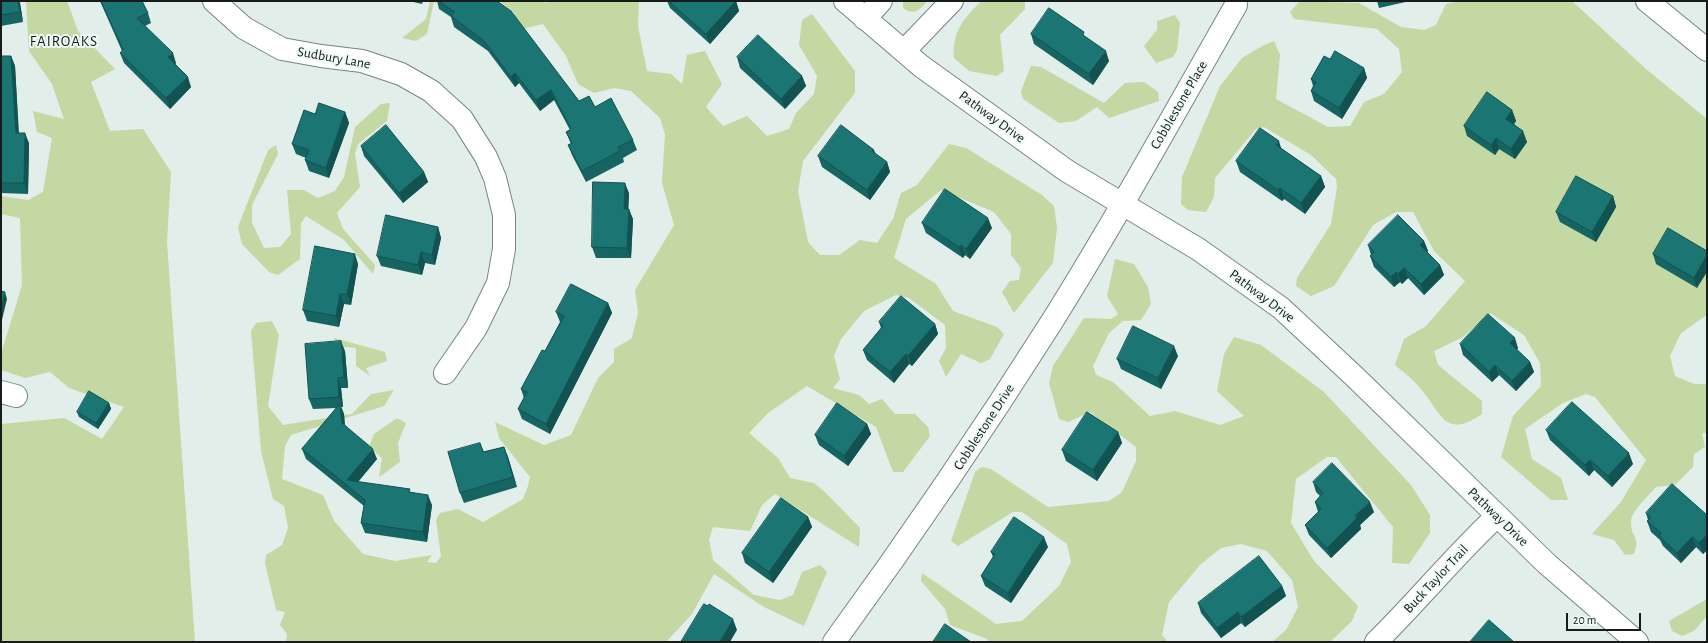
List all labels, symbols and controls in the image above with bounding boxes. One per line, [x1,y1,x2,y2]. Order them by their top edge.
district label: FAIROAKS [30,32,98,50]
street label: Sudbury Lane [296,43,372,73]
street label: Cobblestone Place [1147,58,1211,152]
street label: Pathway Drive [956,87,1028,147]
street label: Pathway Drive [1226,266,1298,326]
street label: Cobblestone Drive [950,381,1018,473]
street label: Pathway Drive [1464,484,1532,550]
street label: Buck Taylor Trail [1400,541,1472,617]
scale bar [1568,605,1643,631]
text: 20 m [1573,614,1596,626]

